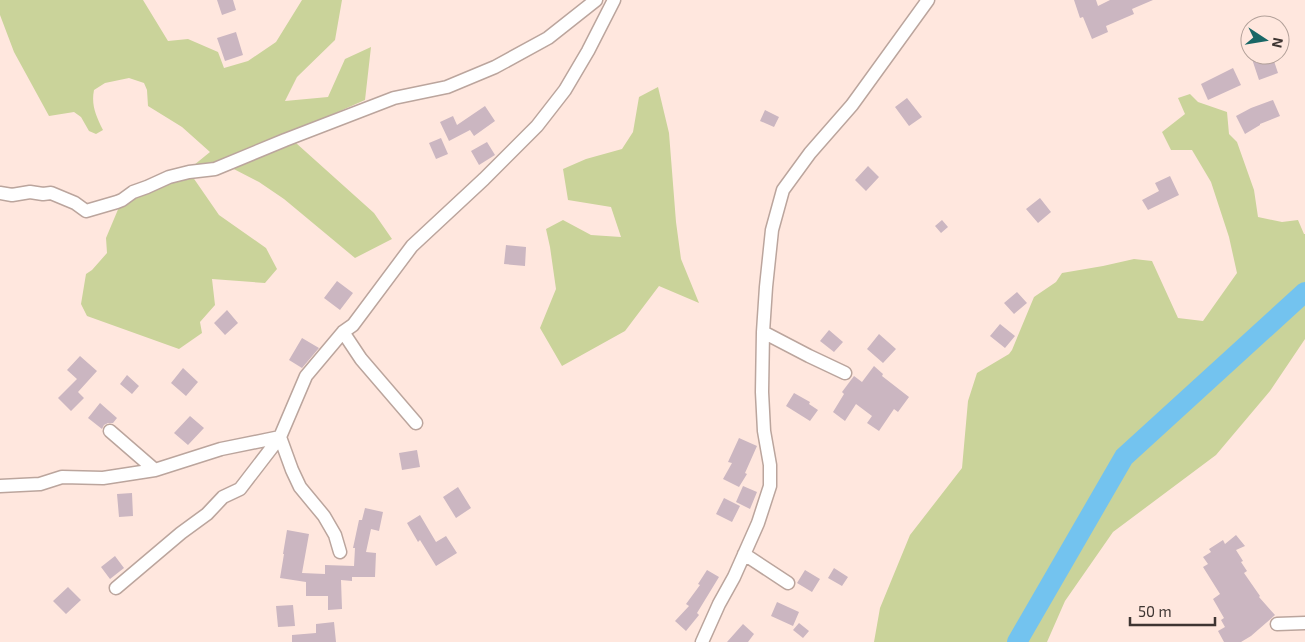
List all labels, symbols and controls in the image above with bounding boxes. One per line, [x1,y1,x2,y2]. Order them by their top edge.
north arrow [1240,15,1290,65]
text: N [1269,36,1288,50]
scale bar [1130,594,1215,626]
text: 50 m [1138,602,1172,620]

